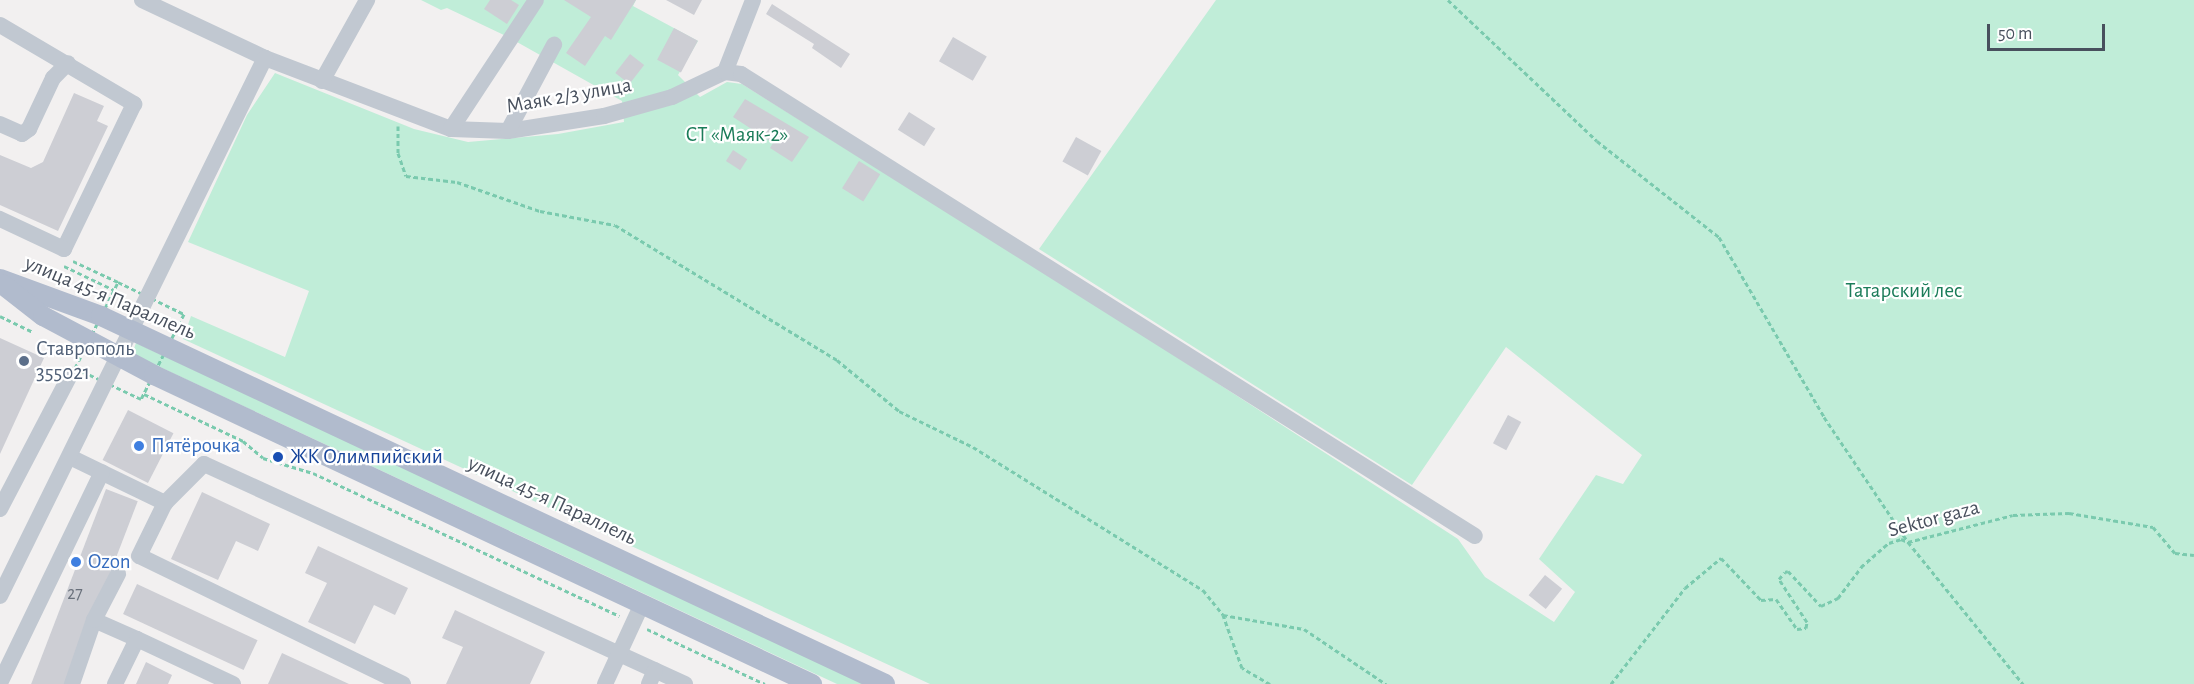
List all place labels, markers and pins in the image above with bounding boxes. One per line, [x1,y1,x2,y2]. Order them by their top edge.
place label: Ставрополь 355021 [36,336,134,386]
marker: Ставрополь 355021 [17,354,31,368]
place label: Пятёрочка [151,433,240,459]
marker: Пятёрочка [132,439,146,453]
place label: ЖК Олимпийский [290,444,443,470]
marker: ЖК Олимпийский [271,450,285,464]
place label: Ozon [88,549,131,575]
marker: Ozon [69,555,83,569]

